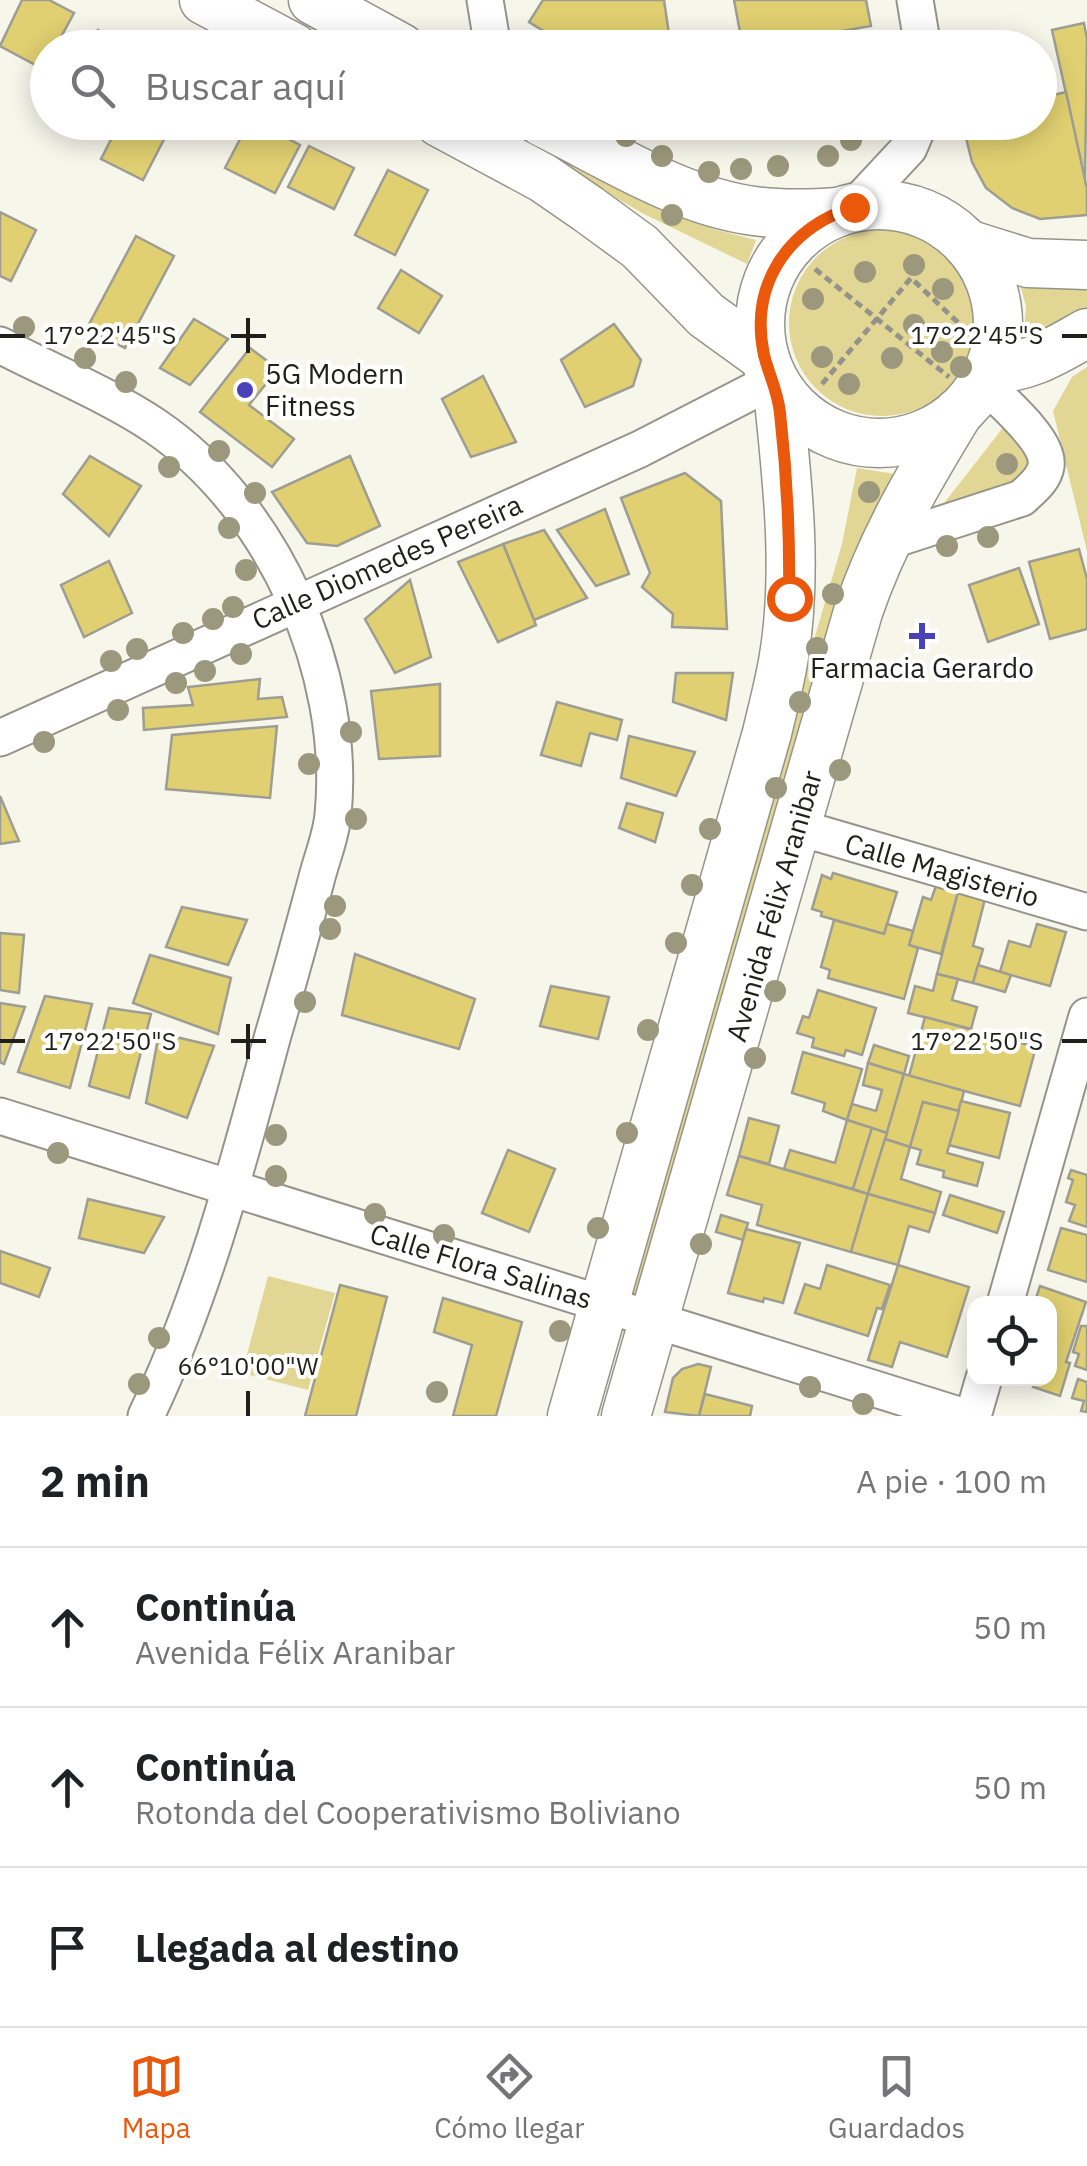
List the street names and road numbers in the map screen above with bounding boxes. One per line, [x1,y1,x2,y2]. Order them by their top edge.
street label: Calle Diomedes Pereira [246,485,528,638]
street label: Avenida Félix Aranibar [717,766,830,1046]
street label: Calle Magisterio [841,824,1044,915]
street label: Calle Flora Salinas [366,1214,597,1317]

